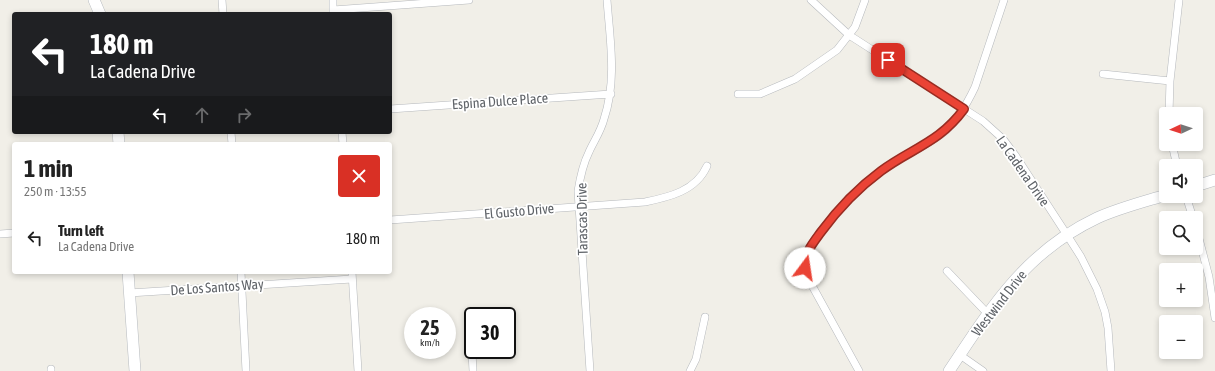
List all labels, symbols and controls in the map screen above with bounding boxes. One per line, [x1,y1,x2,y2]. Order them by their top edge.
icon: left [24,28,76,80]
text: 180 m [90,28,153,60]
pin [871,43,905,77]
icon: arrive [877,49,899,71]
text: La Cadena Drive [90,61,195,82]
street label: Espina Dulce Place [451,90,549,112]
icon: left [149,104,171,126]
icon: ahead [191,104,213,126]
icon: right [233,104,255,126]
north arrow [1159,107,1203,151]
map controls [1159,107,1203,359]
street label: La Cadena Drive [993,133,1053,209]
text: 1 min [24,155,73,182]
button: close [338,155,380,197]
button: sound [1159,159,1203,203]
street label: Tarascas Drive [573,183,591,255]
text: 250 m · 13:55 [24,184,87,199]
street label: El Gusto Drive [483,200,555,222]
button: search [1159,211,1203,255]
text: Turn left [58,222,104,239]
icon: left [24,227,46,249]
text: 180 m [346,230,380,247]
text: La Cadena Drive [58,239,134,254]
position arrow [784,247,826,289]
button: + [1159,263,1203,307]
street label: Westwind Drive [968,267,1030,339]
street label: De Los Santos Way [170,276,264,298]
speed limit sign: 30 [464,307,516,359]
button: − [1159,315,1203,359]
text: 25 [421,316,439,339]
text: km/h [420,337,440,348]

